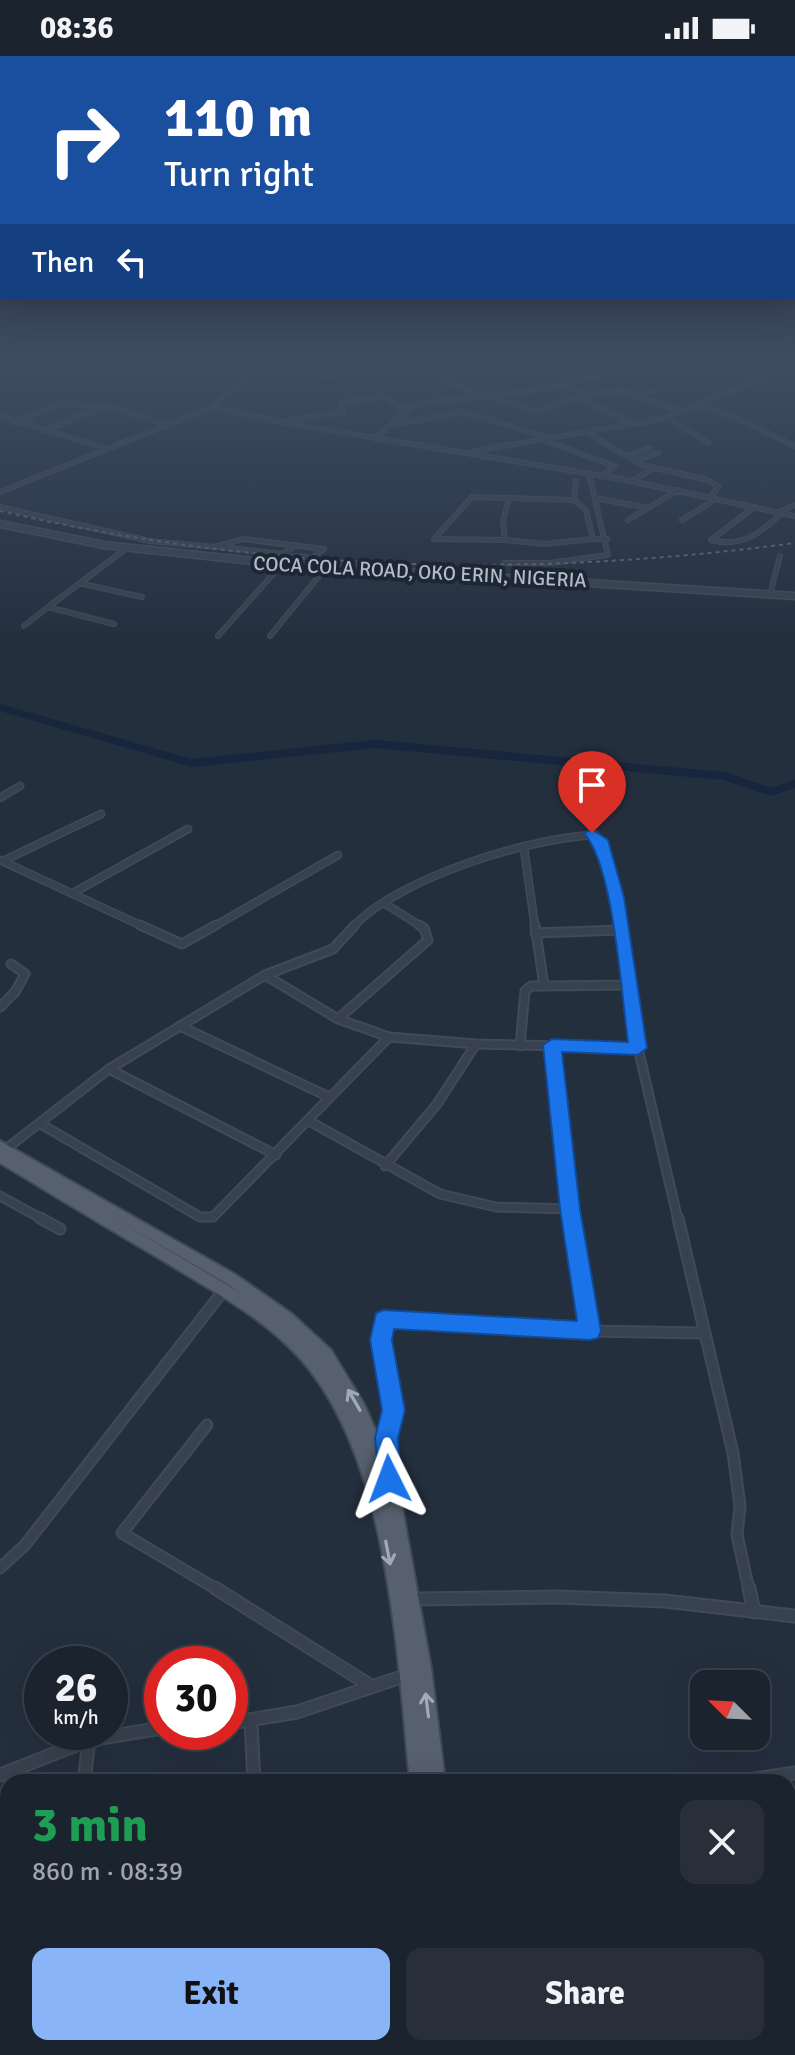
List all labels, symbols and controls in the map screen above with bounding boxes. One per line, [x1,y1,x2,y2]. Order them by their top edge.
text: 08:36 [40,10,114,47]
text: 110 m [164,83,312,152]
icon: right [32,88,136,192]
text: Turn right [164,152,314,197]
icon: left [110,240,154,284]
text: Then [32,244,94,281]
street label: COCA COLA ROAD, OKO ERIN, NIGERIA [253,551,587,593]
pin [558,751,626,833]
icon: arrive [570,763,614,807]
one-way arrow [346,1388,361,1412]
position arrow [347,1437,431,1521]
one-way arrow [381,1539,396,1565]
speed limit sign: 30 [144,1646,248,1750]
text: 26 [54,1663,98,1713]
north arrow [690,1670,770,1750]
map controls [690,1670,770,1750]
one-way arrow [419,1692,434,1718]
text: km/h [53,1705,99,1730]
text: 3 min [32,1796,148,1855]
button: close [680,1800,764,1884]
text: 860 m · 08:39 [32,1856,183,1888]
button: Exit [32,1948,390,2040]
button: Share [406,1948,764,2040]

